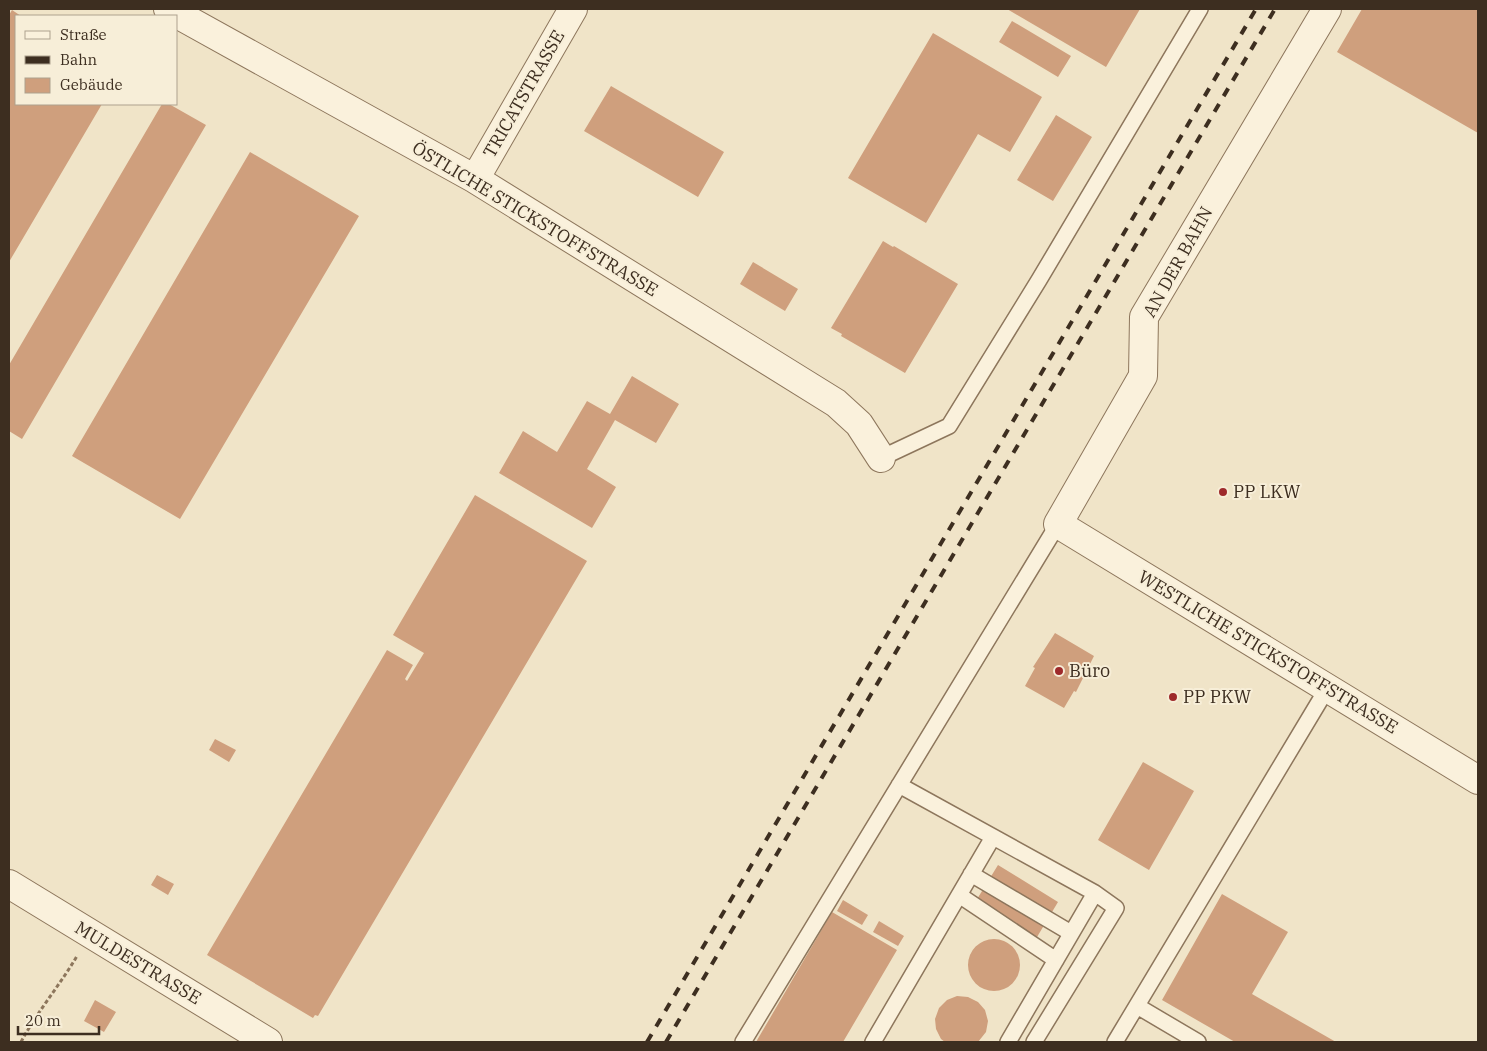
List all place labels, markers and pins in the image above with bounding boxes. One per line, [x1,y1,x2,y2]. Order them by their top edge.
place label: PP LKW [1233,480,1301,503]
marker: PP LKW [1217,486,1229,498]
place label: Büro [1069,659,1110,682]
marker: Büro [1053,665,1065,677]
place label: PP PKW [1183,685,1252,708]
marker: PP PKW [1167,691,1179,703]

